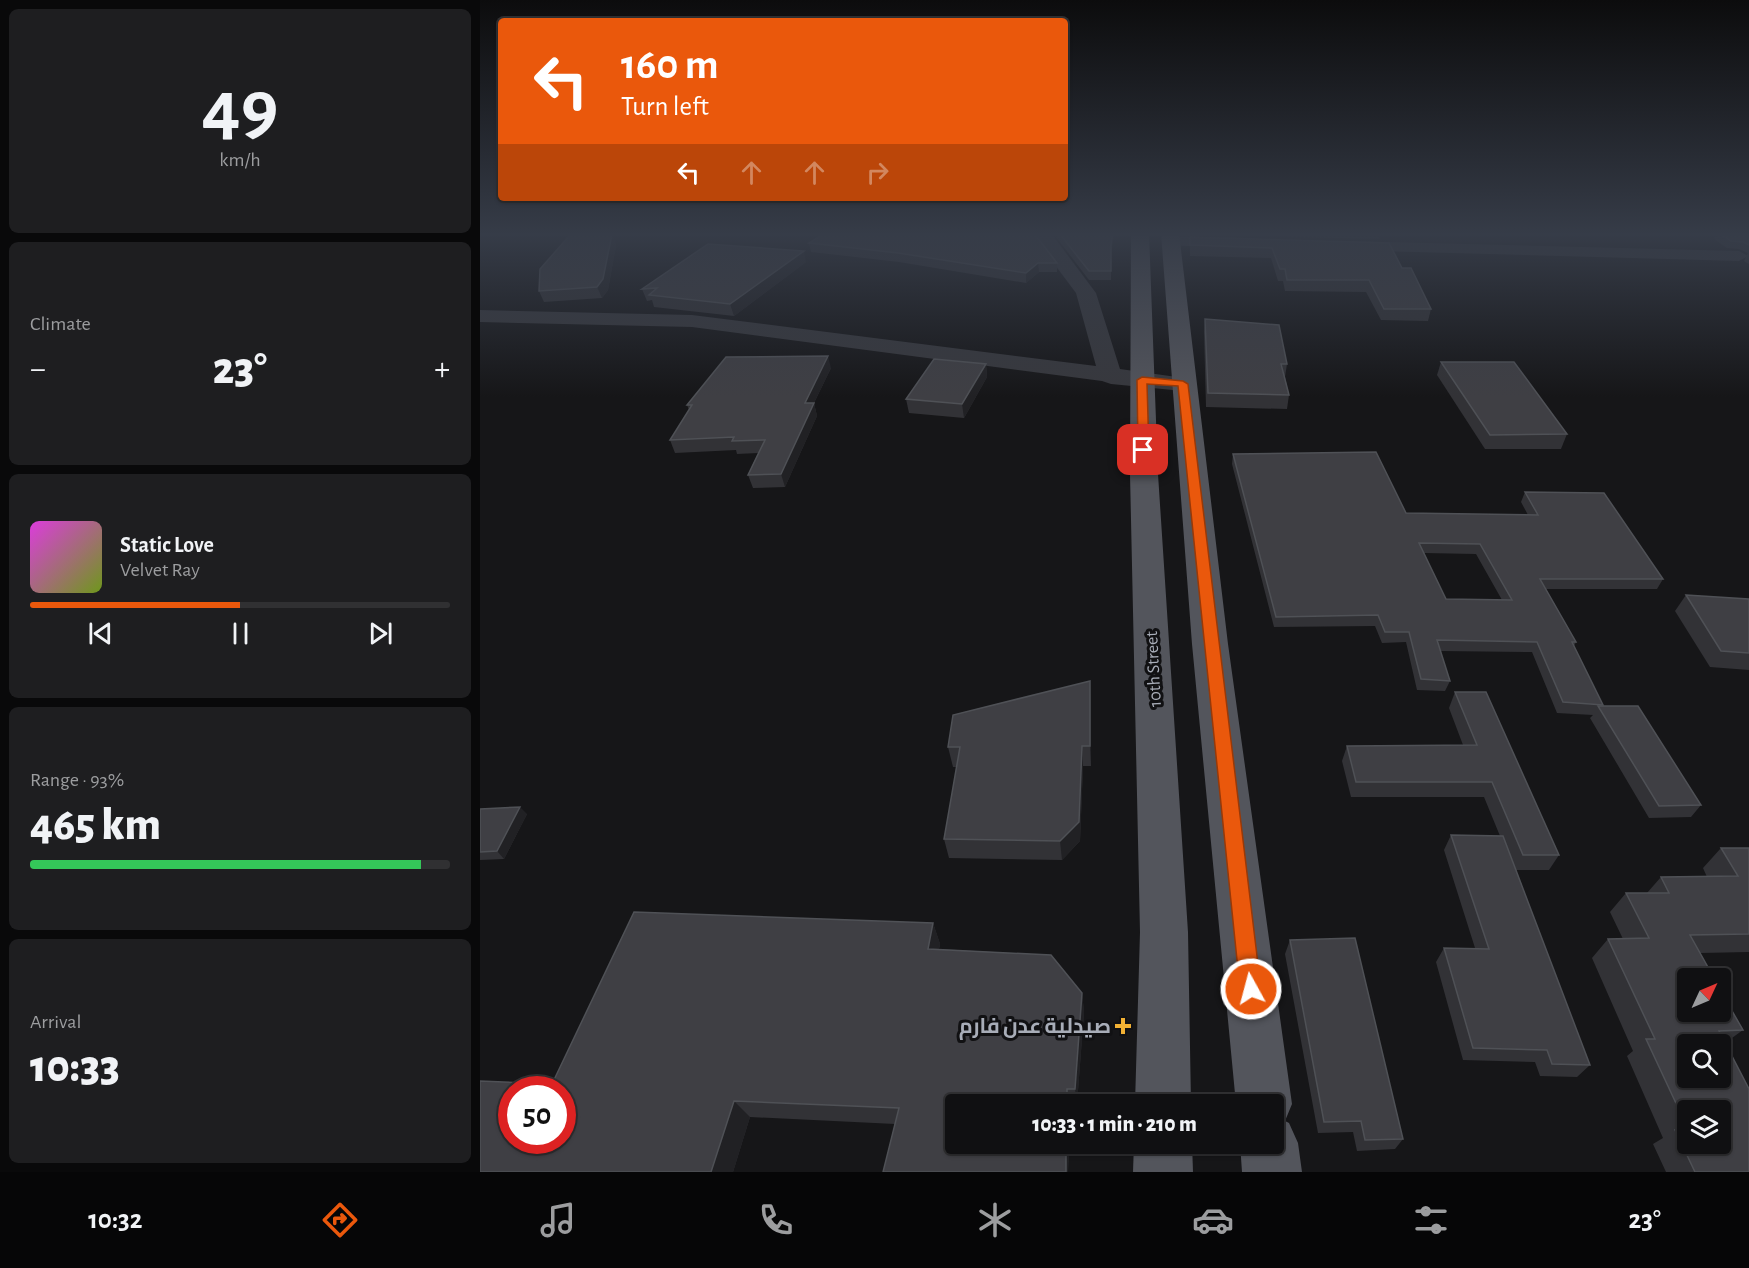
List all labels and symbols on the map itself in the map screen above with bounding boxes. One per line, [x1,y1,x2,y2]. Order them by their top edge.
pin [1117,424,1168,475]
street label: 10th Street [1143,630,1165,707]
position arrow [1219,957,1283,1021]
north arrow [1677,968,1731,1022]
place label: صيدلية عدن فارم [959,1016,1111,1040]
marker: صيدلية عدن فارم [1116,1019,1130,1033]
speed limit sign: 50 [498,1076,576,1154]

